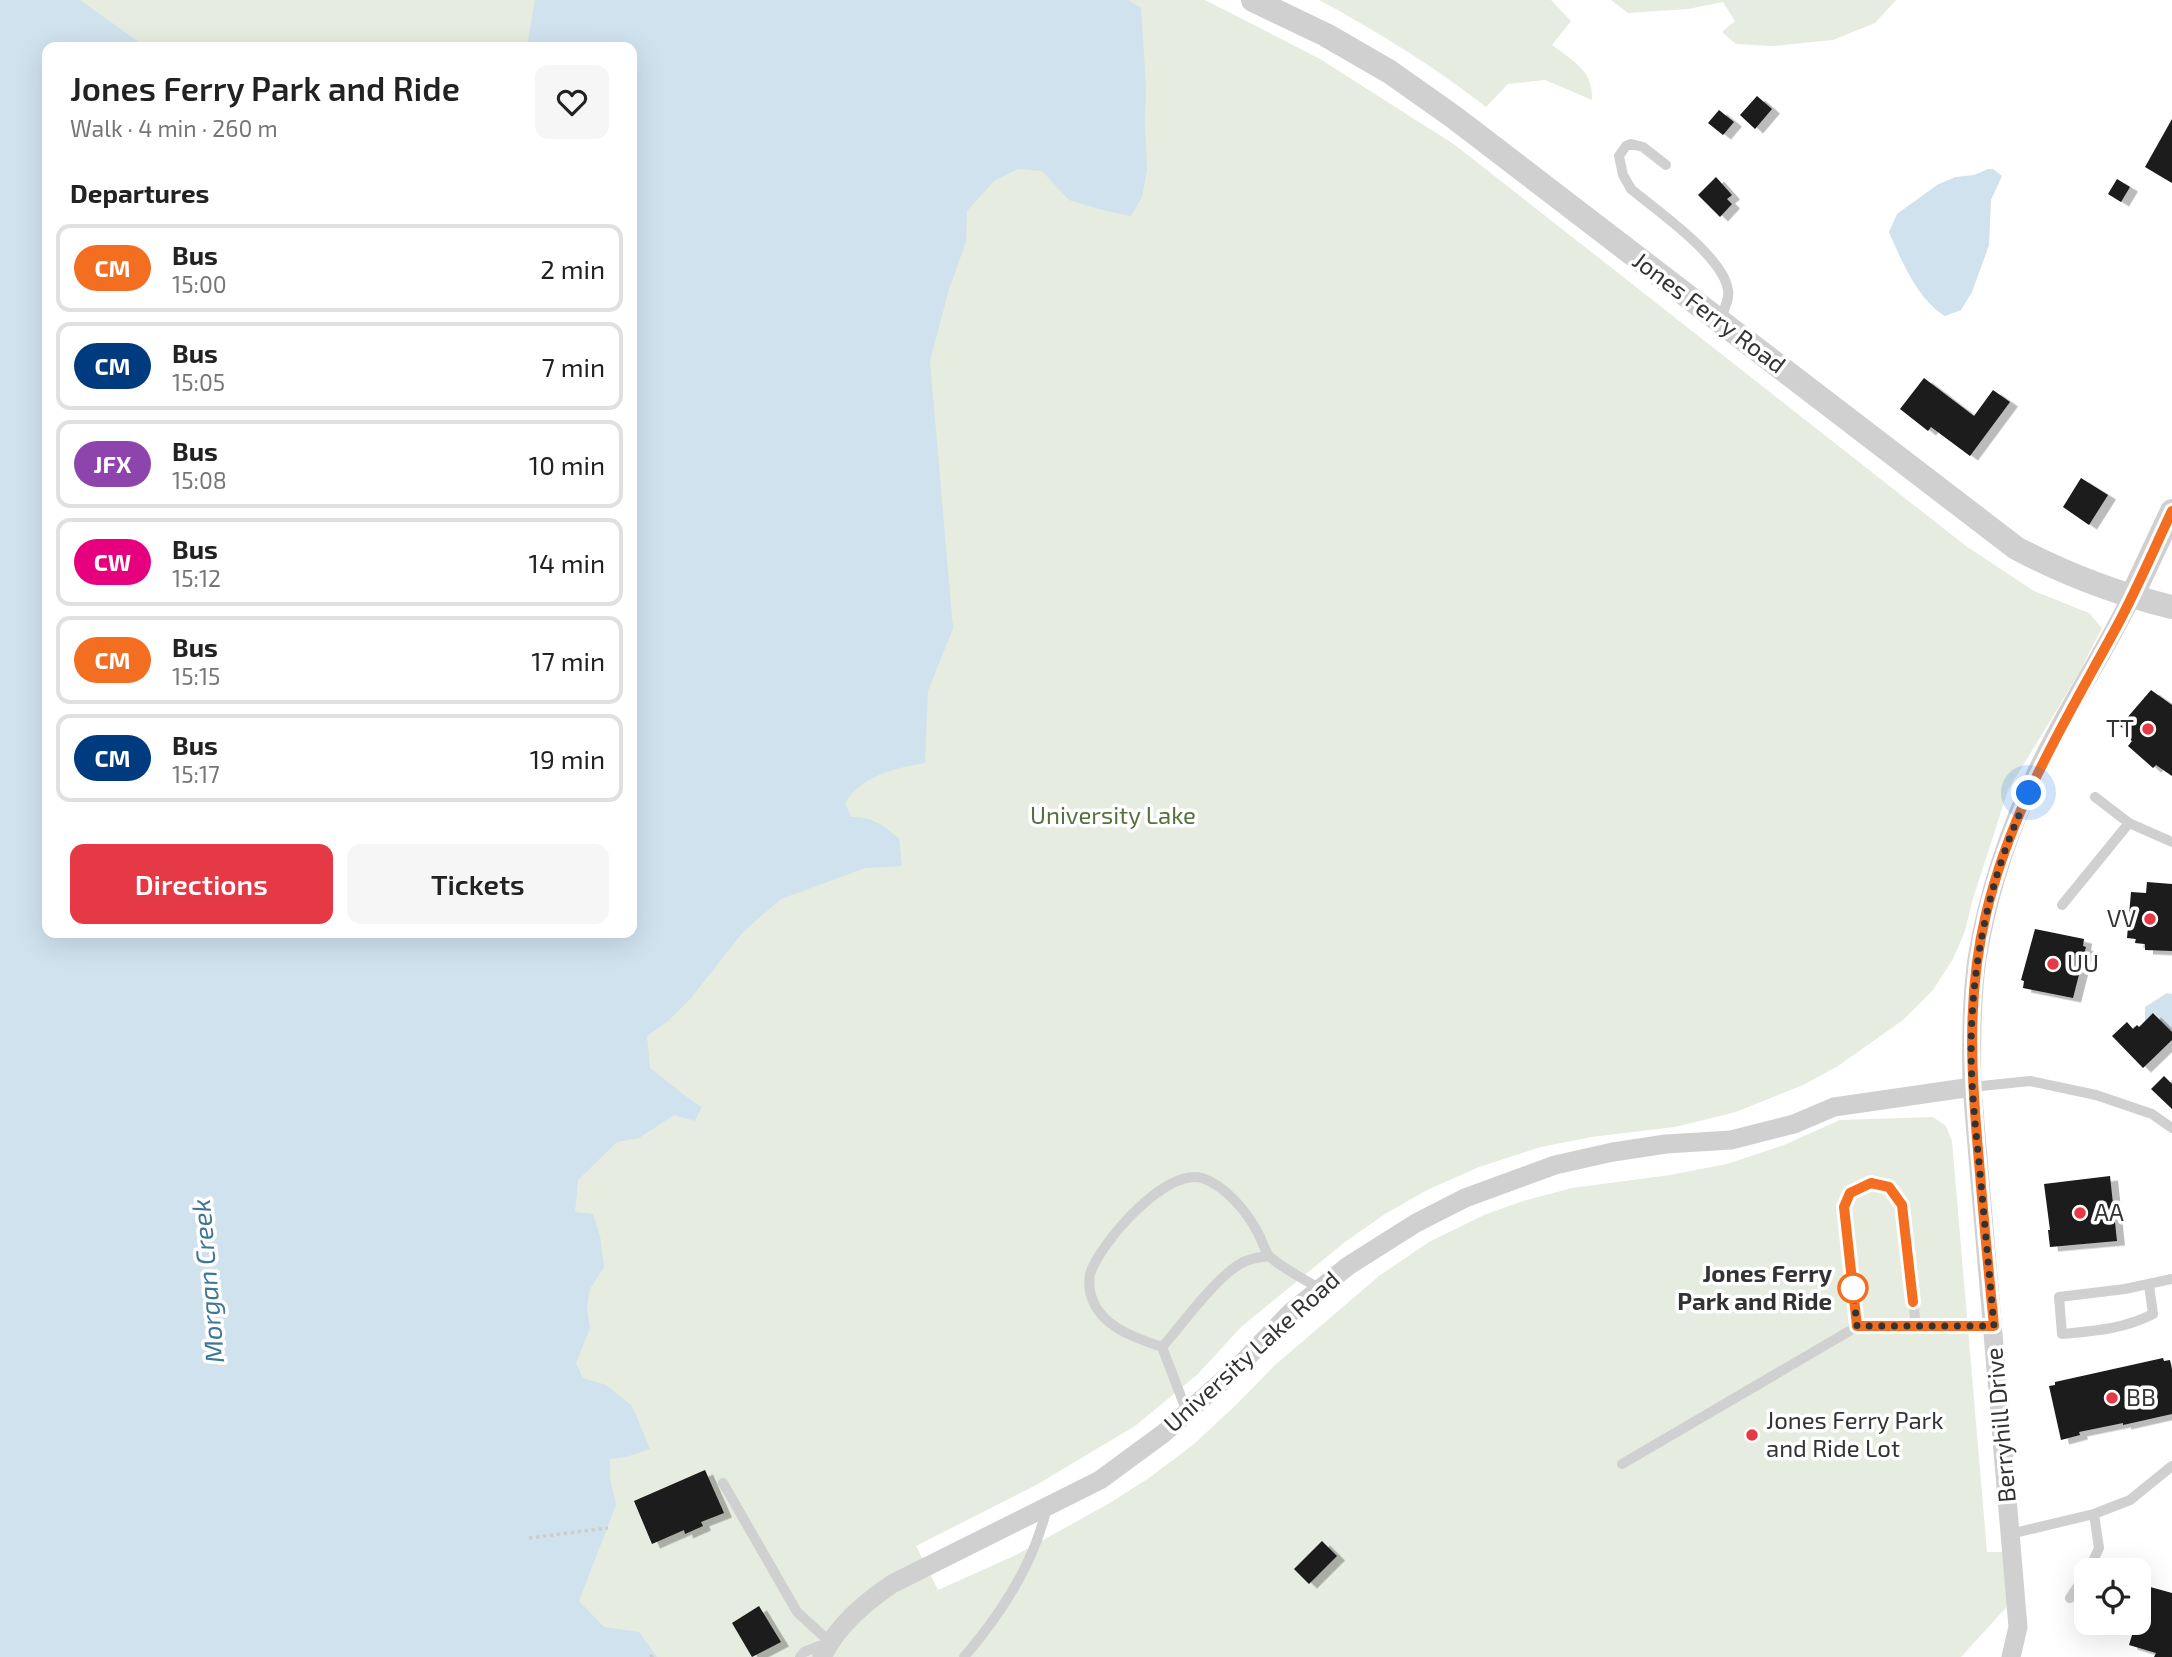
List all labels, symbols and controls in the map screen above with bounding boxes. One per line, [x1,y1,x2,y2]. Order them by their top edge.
button: heart [535,65,609,139]
text: Jones Ferry Park and Ride [70,68,460,108]
text: Walk · 4 min · 260 m [70,114,278,142]
text: Departures [70,177,209,208]
text: Bus [172,239,218,270]
street label: Jones Ferry Road [1628,245,1792,379]
text: CM [94,253,131,282]
text: 2 min [540,253,605,284]
text: 15:00 [172,270,227,298]
text: Bus [172,337,218,368]
text: CM [94,351,131,380]
text: 7 min [542,351,605,382]
text: 15:05 [172,368,225,396]
text: Bus [172,435,218,466]
text: JFX [94,449,131,478]
text: 10 min [529,449,605,480]
text: 15:08 [172,466,227,494]
text: Bus [172,533,218,564]
text: CW [94,547,131,576]
text: 14 min [529,547,605,578]
text: 15:12 [172,564,221,592]
text: Bus [172,631,218,662]
text: CM [94,645,131,674]
text: 17 min [531,645,605,676]
text: 15:15 [172,662,220,690]
place label: TT [2106,713,2134,742]
marker: TT [2140,721,2156,737]
text: Bus [172,729,218,760]
text: CM [94,743,131,772]
text: 19 min [530,743,605,774]
text: 15:17 [172,760,220,788]
your location [2011,775,2046,810]
park label: University Lake [1030,800,1196,829]
button: Directions [70,844,333,924]
button: Tickets [347,844,609,924]
place label: VV [2107,903,2136,932]
marker: VV [2142,911,2158,927]
place label: UU [2067,948,2099,977]
marker: UU [2045,956,2061,972]
place label: AA [2094,1197,2124,1226]
water label: Morgan Creek [184,1198,229,1364]
marker: AA [2072,1205,2088,1221]
place label: Jones Ferry Park and Ride [1677,1258,1832,1315]
street label: University Lake Road [1157,1264,1345,1437]
marker: Jones Ferry Park and Ride [1838,1273,1868,1303]
street label: Berryhill Drive [1978,1346,2021,1504]
place label: BB [2126,1382,2156,1411]
marker: BB [2104,1390,2120,1406]
place label: Jones Ferry Park and Ride Lot [1766,1405,1943,1462]
marker: Jones Ferry Park and Ride Lot [1744,1427,1760,1443]
map controls [2074,1558,2151,1635]
button: locate [2074,1558,2151,1635]

